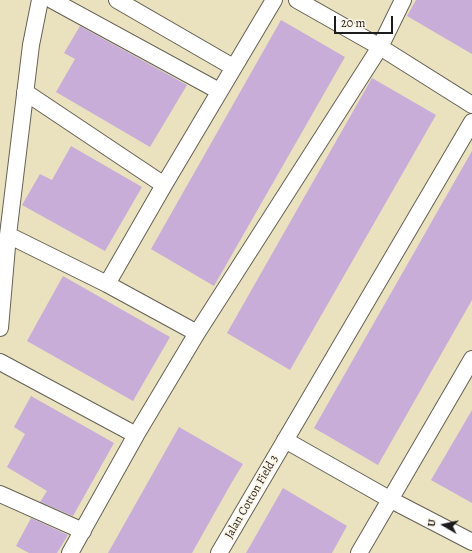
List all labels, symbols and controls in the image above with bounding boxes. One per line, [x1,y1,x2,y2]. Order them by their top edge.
scale bar [336,8,395,34]
text: 20 m [341,15,365,31]
street label: Jalan Cotton Field 3 [222,453,282,541]
north arrow [424,505,464,545]
text: U [424,518,440,528]

